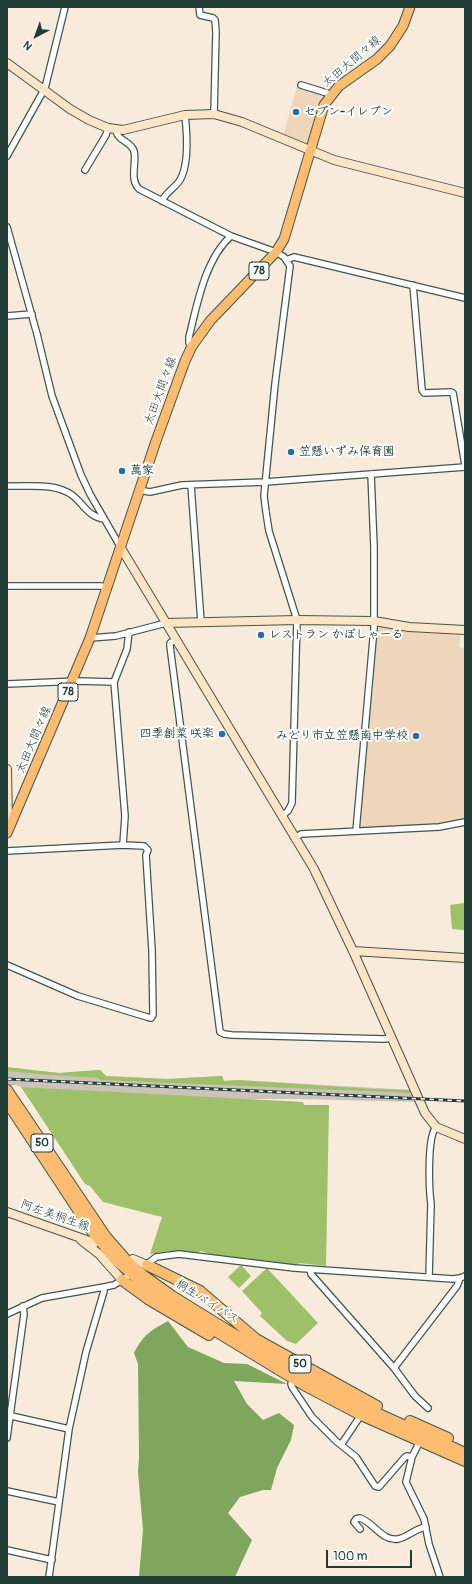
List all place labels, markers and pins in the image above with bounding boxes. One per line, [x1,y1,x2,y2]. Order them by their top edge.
place label: セブン-イレブン [304,105,393,119]
marker: セブン-イレブン [291,107,301,117]
place label: 笠懸いずみ保育園 [299,445,395,459]
marker: 笠懸いずみ保育園 [286,447,296,457]
place label: 萬家 [130,464,154,478]
marker: 萬家 [117,466,127,476]
place label: レストラン かぼしゃーる [269,628,404,642]
marker: レストラン かぼしゃーる [256,630,266,640]
place label: 四季創菜 咲楽 [139,727,214,741]
marker: 四季創菜 咲楽 [217,729,227,739]
place label: みどり市立笠懸南中学校 [276,729,408,743]
marker: みどり市立笠懸南中学校 [411,731,421,741]

